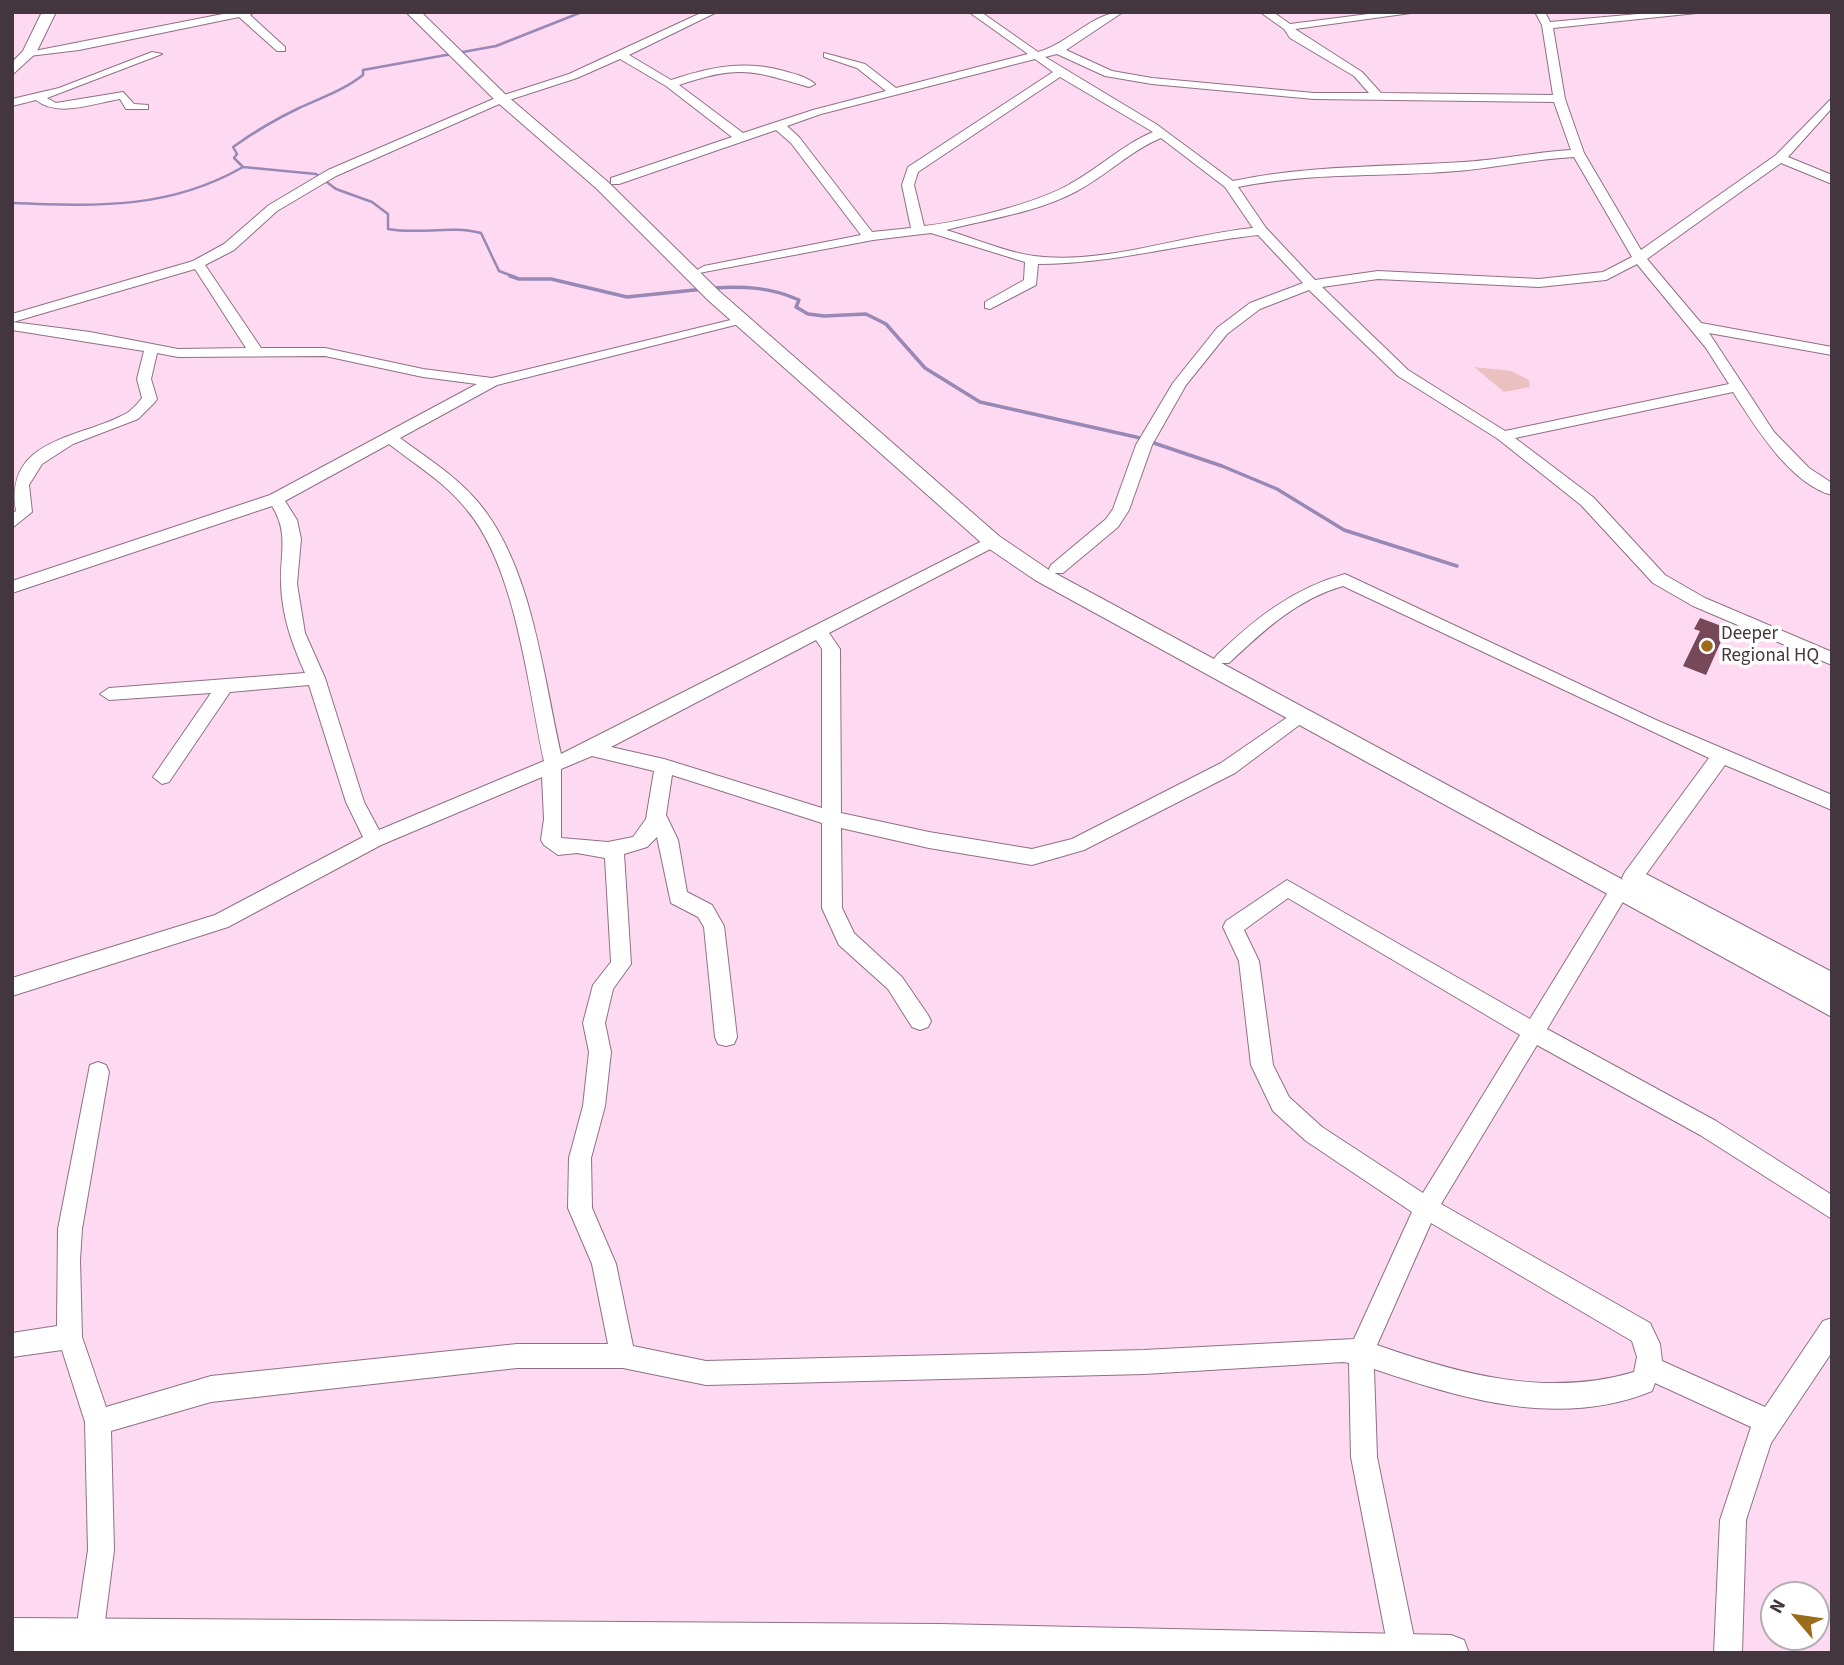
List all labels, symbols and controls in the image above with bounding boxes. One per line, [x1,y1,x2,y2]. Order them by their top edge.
place label: Deeper Regional HQ [1721,624,1819,668]
marker: Deeper Regional HQ [1699,638,1715,654]
north arrow [1760,1581,1830,1651]
text: N [1763,1594,1793,1619]

